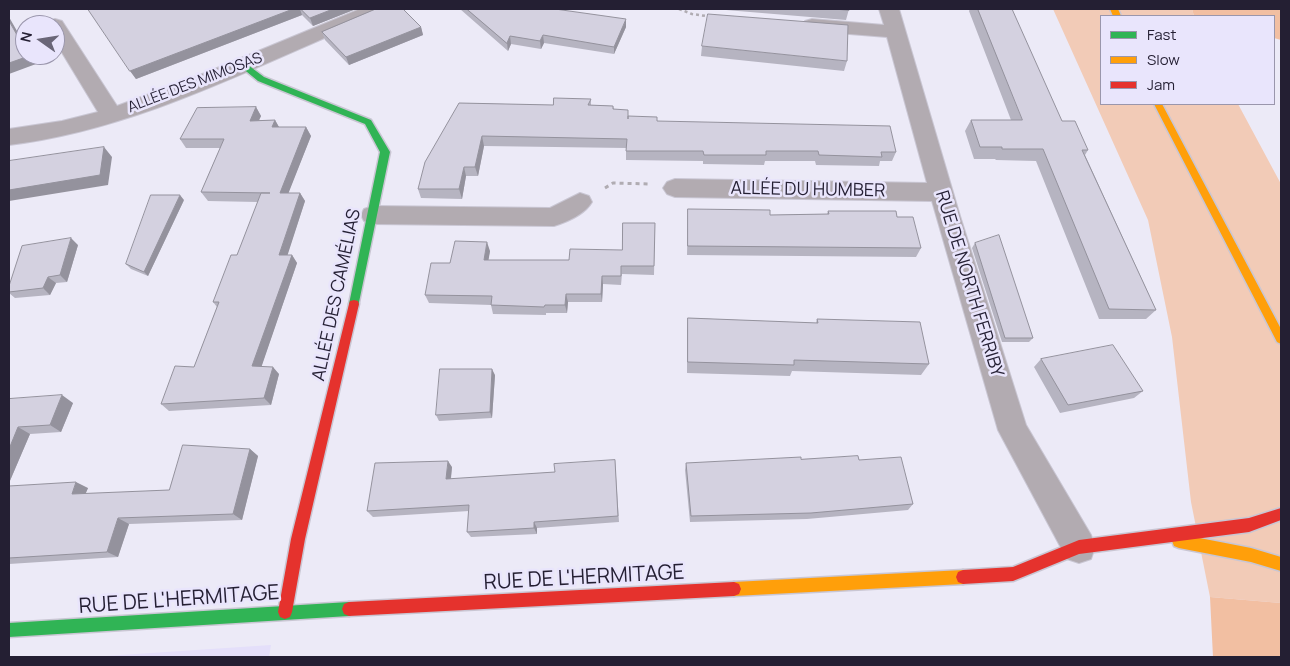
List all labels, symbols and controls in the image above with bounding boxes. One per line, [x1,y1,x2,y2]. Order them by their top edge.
north arrow [15,15,65,65]
legend [1100,15,1275,105]
text: Fast [1147,24,1176,45]
text: N [15,30,36,44]
street label: ALLÉE DES MIMOSAS [125,49,265,117]
text: Slow [1147,49,1180,70]
text: Jam [1147,74,1175,95]
street label: ALLÉE DU HUMBER [730,178,886,202]
street label: RUE DE NORTH FERRIBY [930,188,1008,380]
street label: ALLÉE DES CAMÉLIAS [308,207,366,383]
street label: RUE DE L'HERMITAGE [483,560,685,596]
street label: RUE DE L'HERMITAGE [78,580,280,620]

